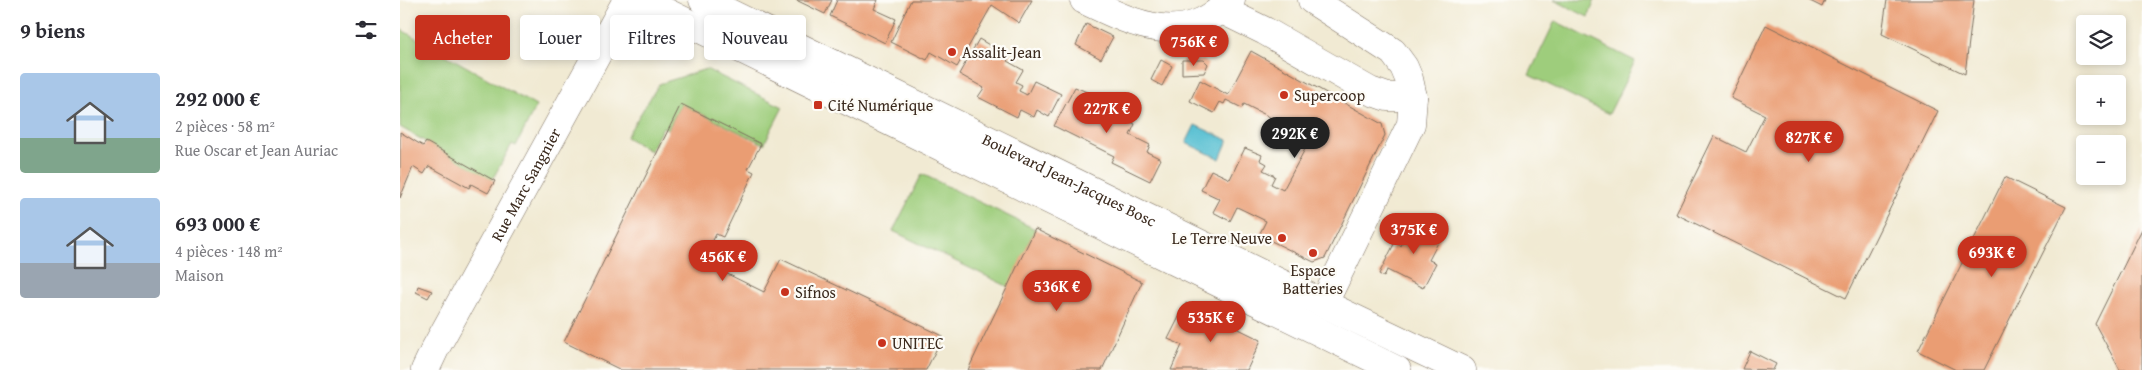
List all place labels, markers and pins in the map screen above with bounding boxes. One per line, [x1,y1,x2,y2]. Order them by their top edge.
pin: 756K € [1153,24,1235,67]
place label: Assalit-Jean [962,40,1041,64]
marker: Assalit-Jean [946,46,958,58]
place label: Supercoop [1294,83,1365,107]
marker: Supercoop [1278,89,1290,101]
pin: 227K € [1066,92,1148,134]
place label: Cité Numérique [828,93,933,117]
marker: Cité Numérique [812,99,824,111]
pin: 292K € [1254,116,1336,159]
pin: 827K € [1768,120,1850,163]
pin: 375K € [1373,212,1455,255]
place label: Le Terre Neuve [1172,226,1272,250]
marker: Le Terre Neuve [1276,232,1288,244]
pin: 693K € [1951,236,2033,278]
pin: 456K € [682,240,764,282]
marker: Espace Batteries [1307,247,1319,259]
place label: Espace Batteries [1283,258,1343,300]
pin: 536K € [1016,270,1098,312]
place label: Sifnos [795,280,836,304]
marker: Sifnos [779,286,791,298]
pin: 535K € [1170,300,1252,343]
place label: UNITEC [892,331,944,355]
marker: UNITEC [876,337,888,349]

